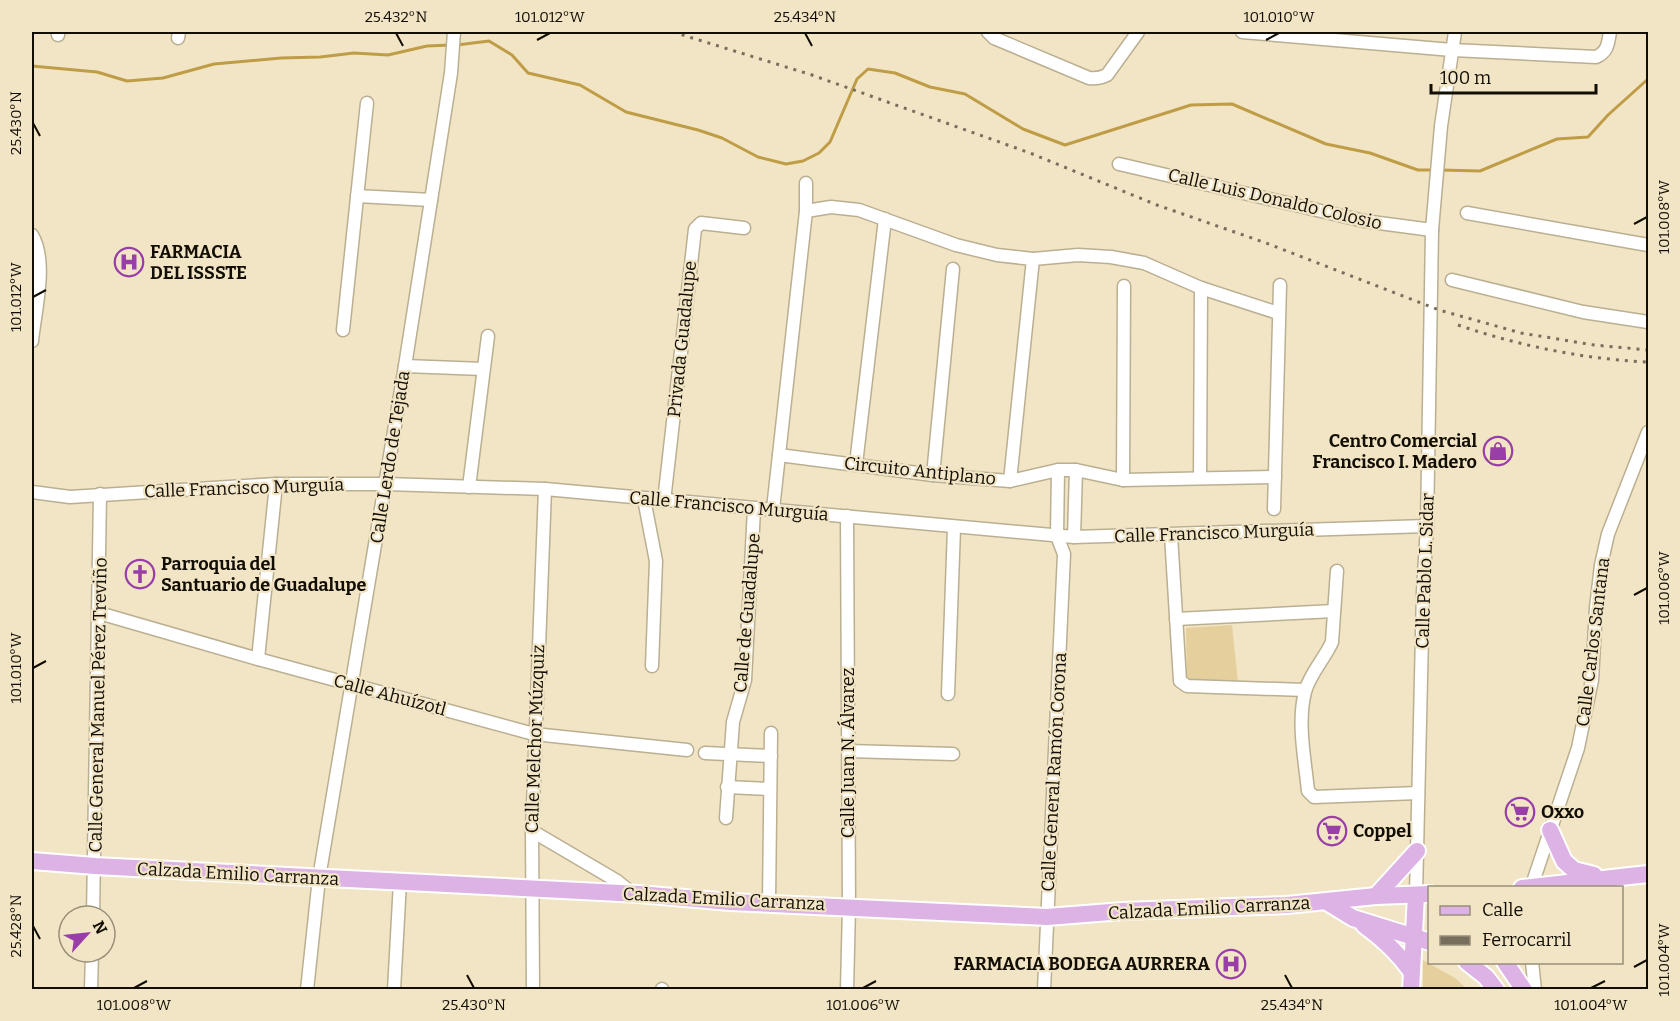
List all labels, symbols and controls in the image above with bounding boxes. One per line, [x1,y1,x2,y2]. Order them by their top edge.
text: 25.432°N [365,8,427,26]
text: 101.012°W [515,8,586,26]
text: 25.434°N [774,8,836,26]
text: 101.010°W [1243,8,1315,26]
scale bar [1431,57,1596,95]
text: 100 m [1440,67,1491,89]
text: 25.430°N [7,91,25,155]
street label: Calle Luis Donaldo Colosio [1166,164,1384,234]
text: 101.008°W [1655,179,1673,254]
place label: FARMACIA DEL ISSSTE [150,241,247,284]
hospital icon: FARMACIA DEL ISSSTE [113,246,145,278]
street label: Privada Guadalupe [663,260,701,418]
text: 101.012°W [7,261,25,332]
street label: Calle Lerdo de Tejada [365,369,415,545]
place label: Centro Comercial Francisco I. Madero [1312,430,1477,473]
shop icon: Centro Comercial Francisco I. Madero [1482,435,1514,467]
street label: Circuito Antiplano [843,452,997,490]
street label: Calle Francisco Murguía [144,474,345,502]
street label: Calle Francisco Murguía [628,486,830,526]
street label: Calle Pablo L. Sidar [1411,493,1439,649]
street label: Calle Francisco Murguía [1114,519,1315,547]
street label: Calle de Guadalupe [729,532,765,694]
text: 101.006°W [1655,551,1673,625]
place label: Parroquia del Santuario de Guadalupe [161,553,366,596]
street label: Calle Carlos Santana [1572,556,1614,728]
street label: Calle General Manuel Pérez Treviño [84,557,112,853]
church icon: Parroquia del Santuario de Guadalupe [124,558,156,590]
text: 101.010°W [7,632,25,704]
street label: Calle Melchor Múzquiz [521,644,549,834]
street label: Calle General Ramón Corona [1037,652,1071,892]
street label: Calle Juan N. Álvarez [837,668,859,838]
street label: Calle Ahuízotl [331,669,449,721]
supermarket icon: Oxxo [1504,796,1536,828]
place label: Oxxo [1541,801,1584,823]
supermarket icon: Coppel [1316,815,1348,847]
place label: Coppel [1353,820,1412,842]
street label: Calzada Emilio Carranza [136,858,340,890]
street label: Calzada Emilio Carranza [622,883,826,915]
legend [1428,886,1623,964]
street label: Calzada Emilio Carranza [1107,892,1311,924]
text: 25.428°N [7,894,25,958]
text: Calle [1482,899,1523,921]
north arrow [57,904,117,964]
text: N [89,918,111,937]
text: 101.004°W [1655,923,1673,997]
text: Ferrocarril [1482,929,1571,951]
hospital icon: FARMACIA BODEGA AURRERA [1215,948,1247,980]
place label: FARMACIA BODEGA AURRERA [953,953,1210,975]
text: 101.008°W [97,996,172,1014]
text: 25.430°N [442,996,506,1014]
text: 101.006°W [826,996,900,1014]
text: 25.434°N [1261,996,1323,1014]
text: 101.004°W [1554,996,1628,1014]

